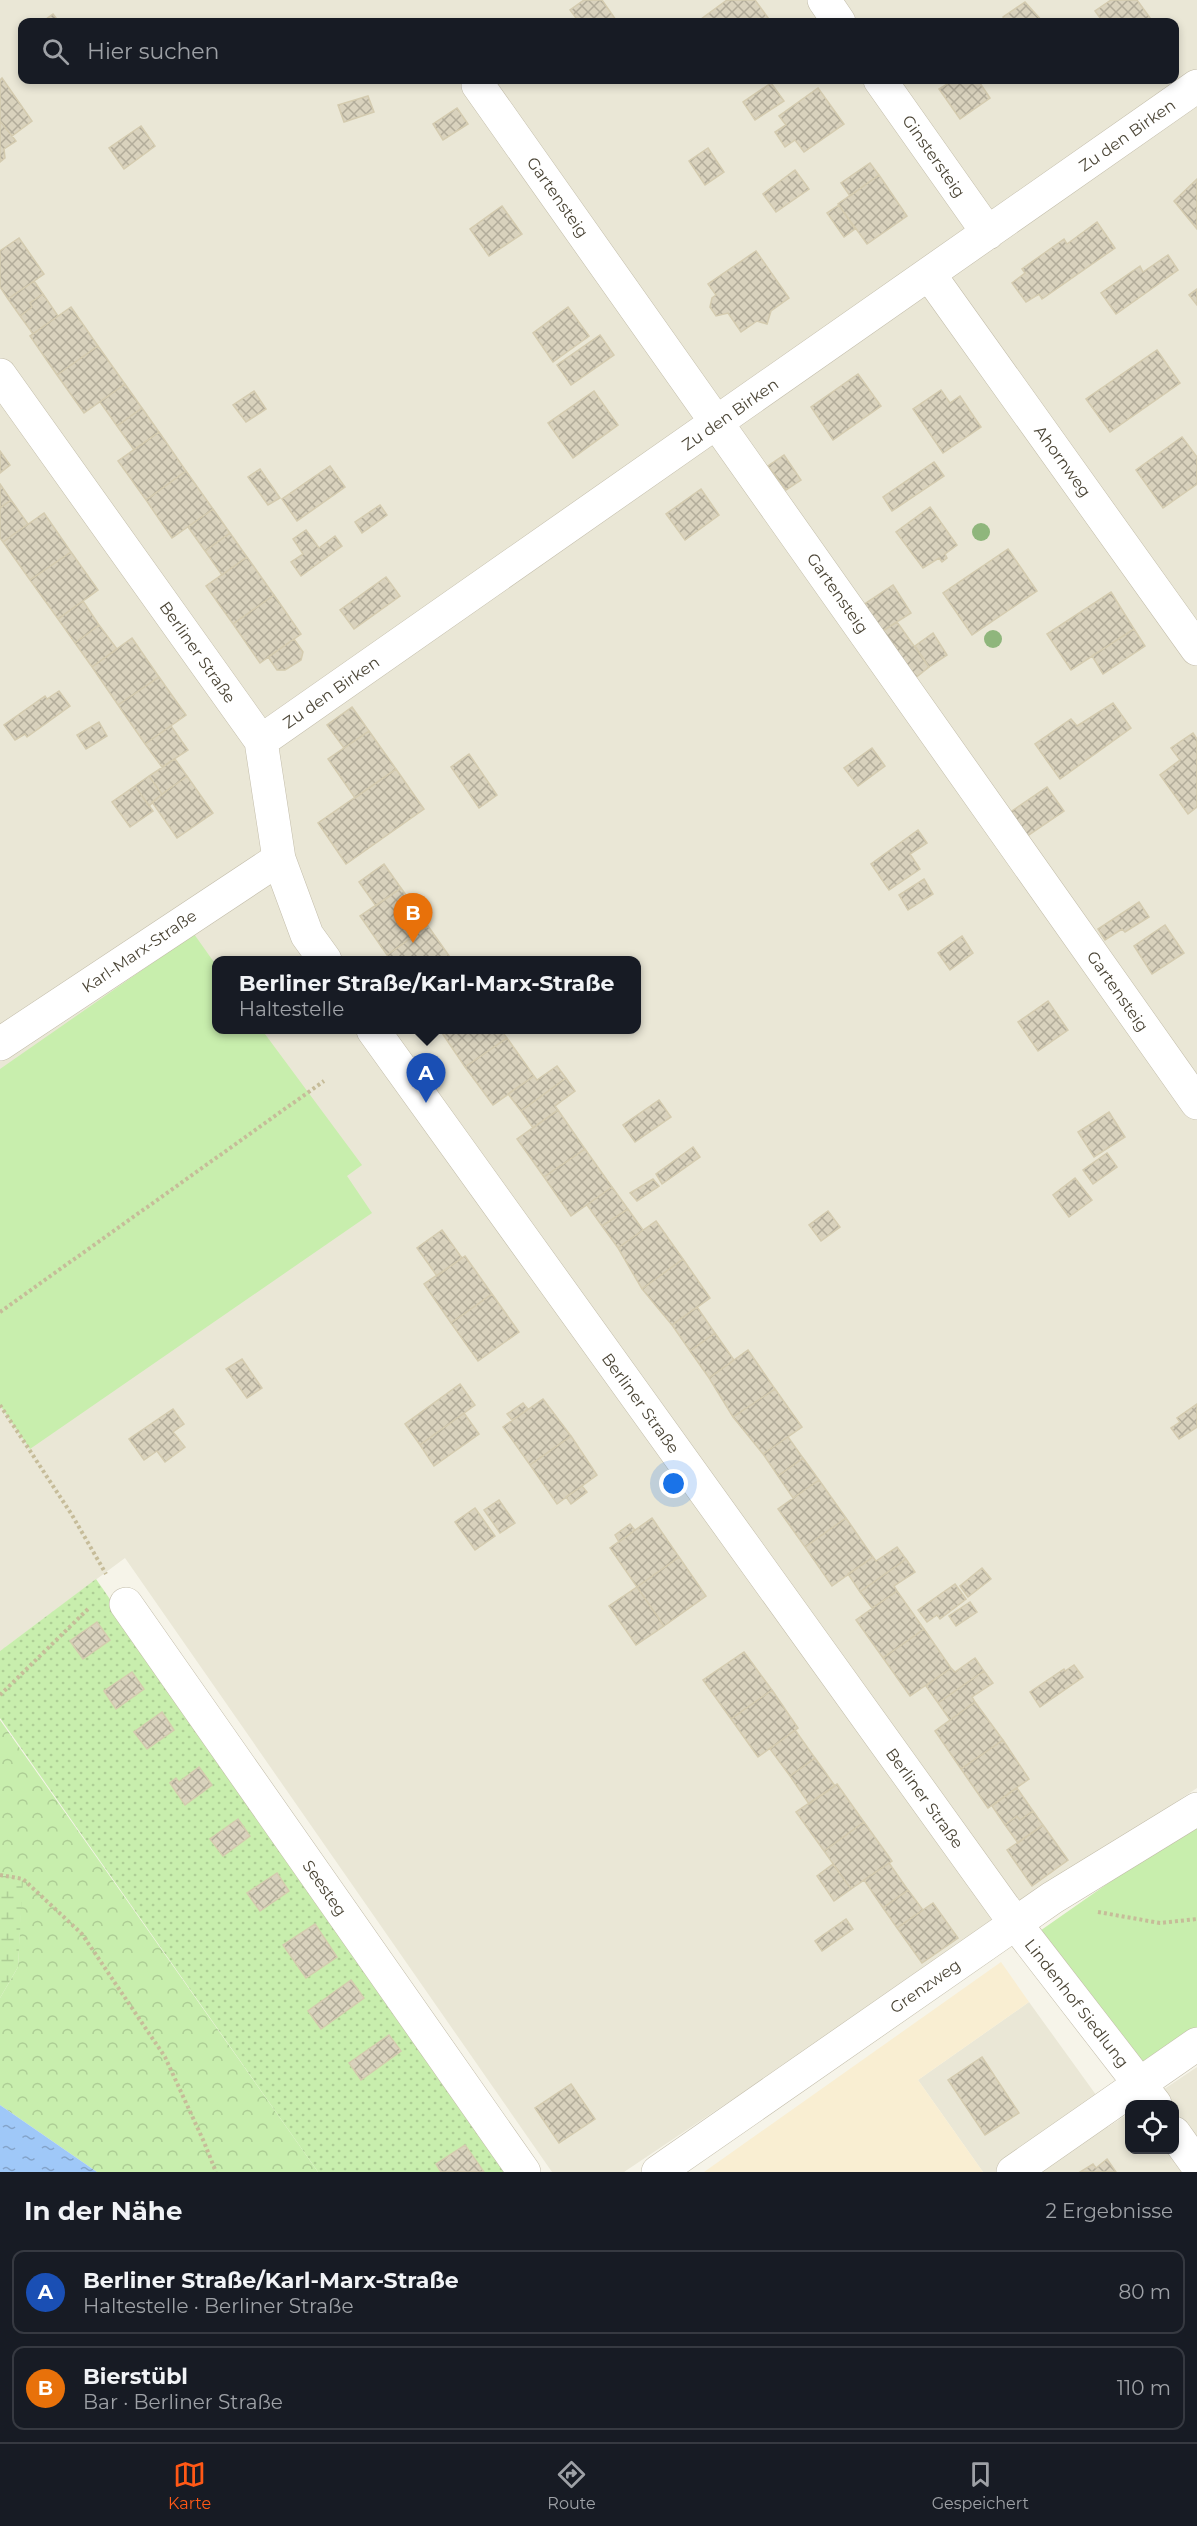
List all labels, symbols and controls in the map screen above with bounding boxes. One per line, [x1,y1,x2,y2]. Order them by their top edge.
search box [18,18,1179,84]
icon: search [39,35,72,68]
text: Hier suchen [87,38,219,65]
street label: Zu den Birken [1075,95,1179,176]
street label: Ginstersteig [898,111,969,201]
street label: Gartensteig [523,153,592,241]
street label: Zu den Birken [678,374,782,455]
street label: Ahornweg [1030,422,1095,501]
street label: Gartensteig [803,549,872,637]
street label: Berliner Straße [156,598,240,707]
street label: Zu den Birken [279,652,383,733]
pin: B [394,894,432,943]
street label: Karl-Marx-Straße [78,906,200,997]
street label: Gartensteig [1083,947,1152,1035]
popup [212,956,641,1034]
text: Berliner Straße/Karl-Marx-Straße [239,970,614,997]
text: Haltestelle [239,997,344,1021]
pin: A [406,1054,446,1103]
street label: Berliner Straße [598,1349,683,1457]
your location [659,1469,688,1498]
street label: Berliner Straße [882,1744,967,1852]
street label: Seesteg [299,1857,351,1920]
street label: Lindenhof Siedlung [1021,1935,1133,2071]
street label: Grenzweg [886,1955,964,2018]
map controls [1125,2100,1179,2154]
button: locate [1125,2100,1179,2154]
text: In der Nähe [24,2195,182,2227]
text: 2 Ergebnisse [1045,2199,1173,2223]
text: Berliner Straße/Karl-Marx-Straße [83,2267,459,2294]
text: A [38,2280,53,2304]
text: 80 m [1119,2280,1171,2304]
text: Haltestelle · Berliner Straße [83,2294,354,2318]
text: Bierstübl [83,2363,188,2390]
text: B [38,2376,53,2400]
text: 110 m [1117,2376,1171,2400]
text: Bar · Berliner Straße [83,2390,283,2414]
tab: Karte [168,2458,211,2513]
tab: Route [547,2458,596,2513]
tab: Gespeichert [932,2458,1029,2513]

